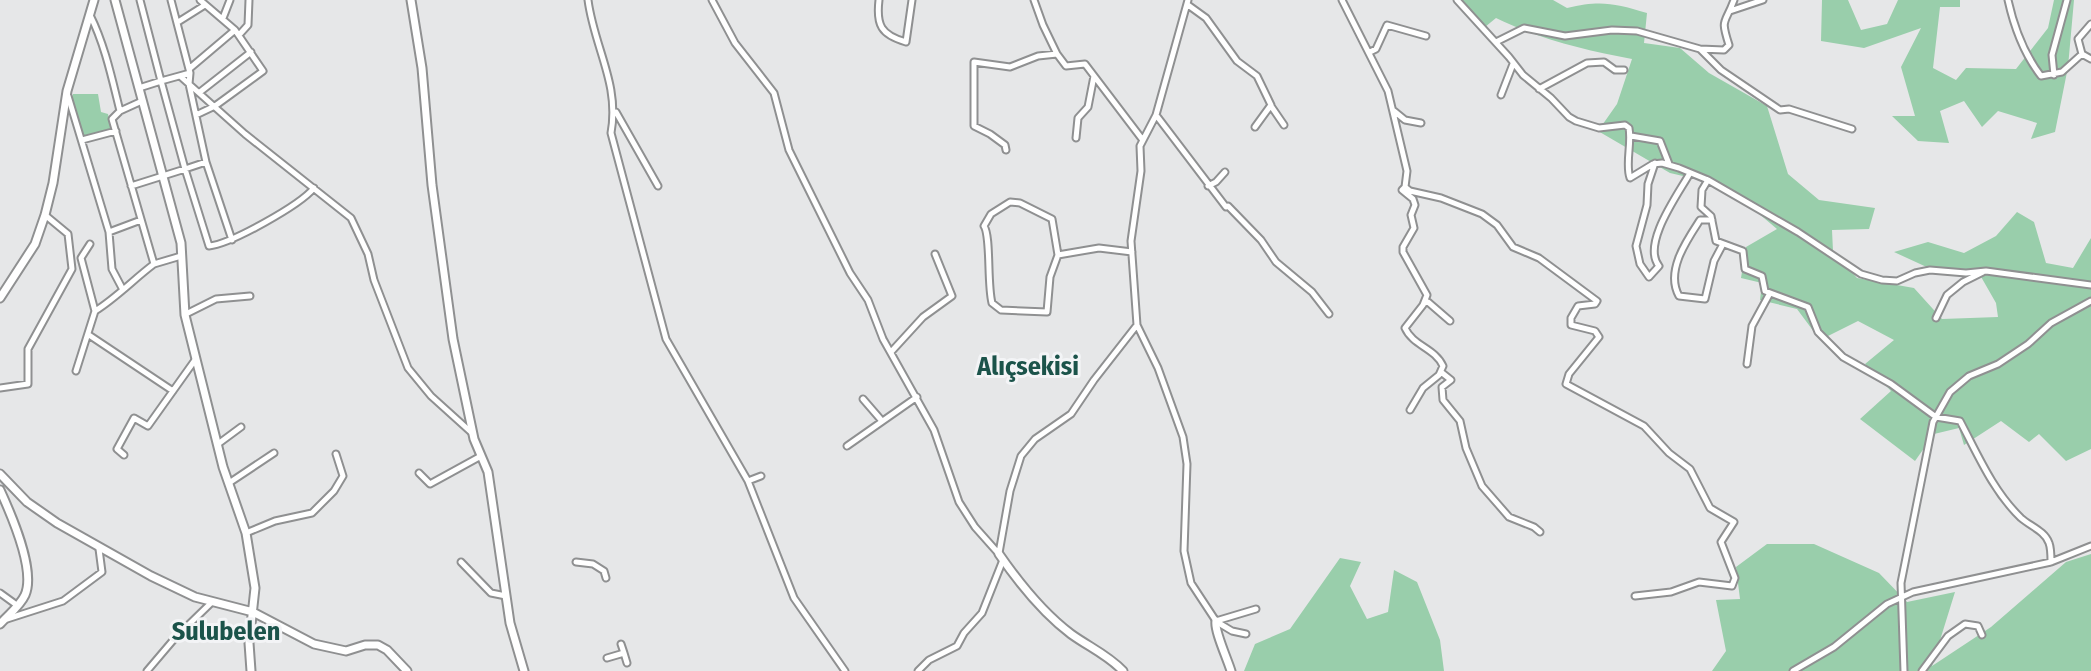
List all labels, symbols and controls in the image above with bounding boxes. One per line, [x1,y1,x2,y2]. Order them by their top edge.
district label: Alıçsekisi [976,351,1079,382]
district label: Sulubelen [172,616,280,647]

